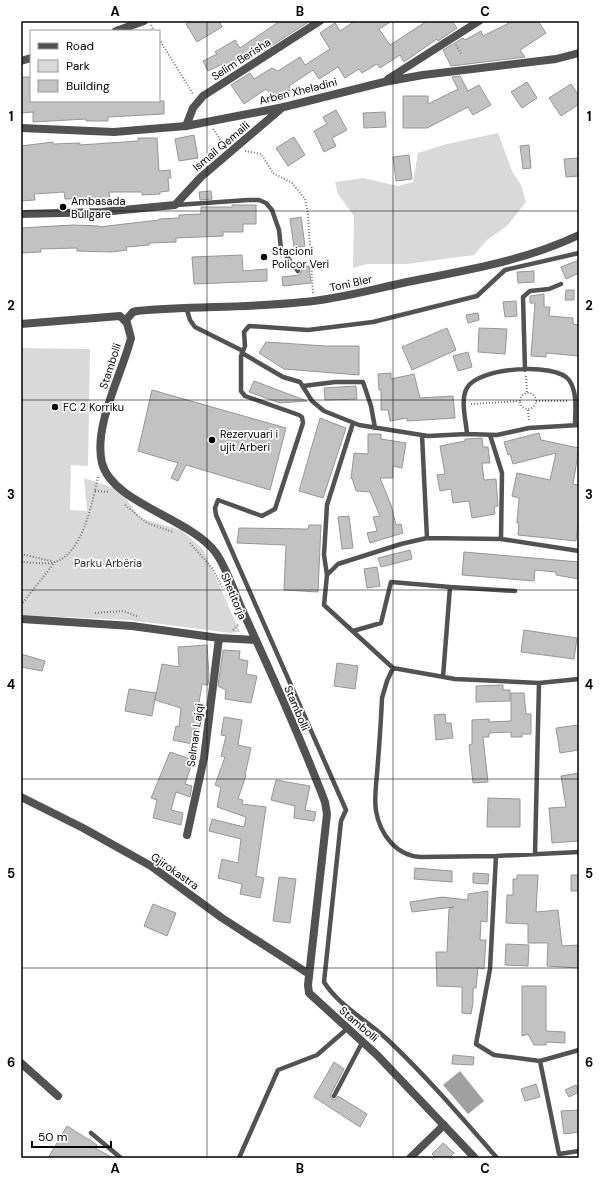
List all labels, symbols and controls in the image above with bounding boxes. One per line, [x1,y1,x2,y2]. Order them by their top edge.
text: A [110,3,120,20]
text: B [296,3,304,20]
text: C [480,3,490,20]
legend [30,30,160,102]
street label: Selim Berisha [209,35,273,83]
text: Road [66,38,94,54]
text: Park [66,58,90,74]
street label: Arben Xheladini [258,75,338,107]
text: Building [66,78,110,94]
text: 1 [9,108,13,125]
text: 1 [587,108,591,125]
street label: Ismail Qemaili [190,118,252,174]
place label: Ambasada Bullgare [71,194,125,221]
marker: Ambasada Bullgare [58,202,68,212]
place label: Stacioni Policor Veri [272,244,329,271]
marker: Stacioni Policor Veri [259,252,269,262]
street label: Toni Bler [329,272,373,294]
text: 2 [7,297,15,314]
text: 2 [585,297,593,314]
street label: Stambolli [96,341,124,391]
place label: FC 2 Korriku [63,400,124,414]
marker: FC 2 Korriku [50,402,60,412]
place label: Rezervuari i ujit Arberi [220,427,278,454]
marker: Rezervuari i ujit Arberi [207,435,217,445]
text: 3 [7,486,15,503]
text: 3 [585,486,593,503]
park label: Parku Arbëria [74,556,142,570]
street label: Shetitorja [218,571,250,621]
text: 4 [7,676,15,693]
text: 4 [585,676,593,693]
street label: Stambolli [281,683,313,733]
street label: Selman Lajqi [184,702,206,768]
street label: Gjirokastra [148,849,202,893]
text: 5 [7,865,15,882]
text: 5 [585,865,593,882]
street label: Stambolli [337,1003,381,1045]
text: 6 [7,1054,15,1071]
text: 6 [585,1054,593,1071]
scale bar [32,1123,111,1149]
text: 50 m [38,1129,67,1145]
text: A [110,1160,120,1177]
text: B [296,1160,304,1177]
text: C [480,1160,490,1177]

